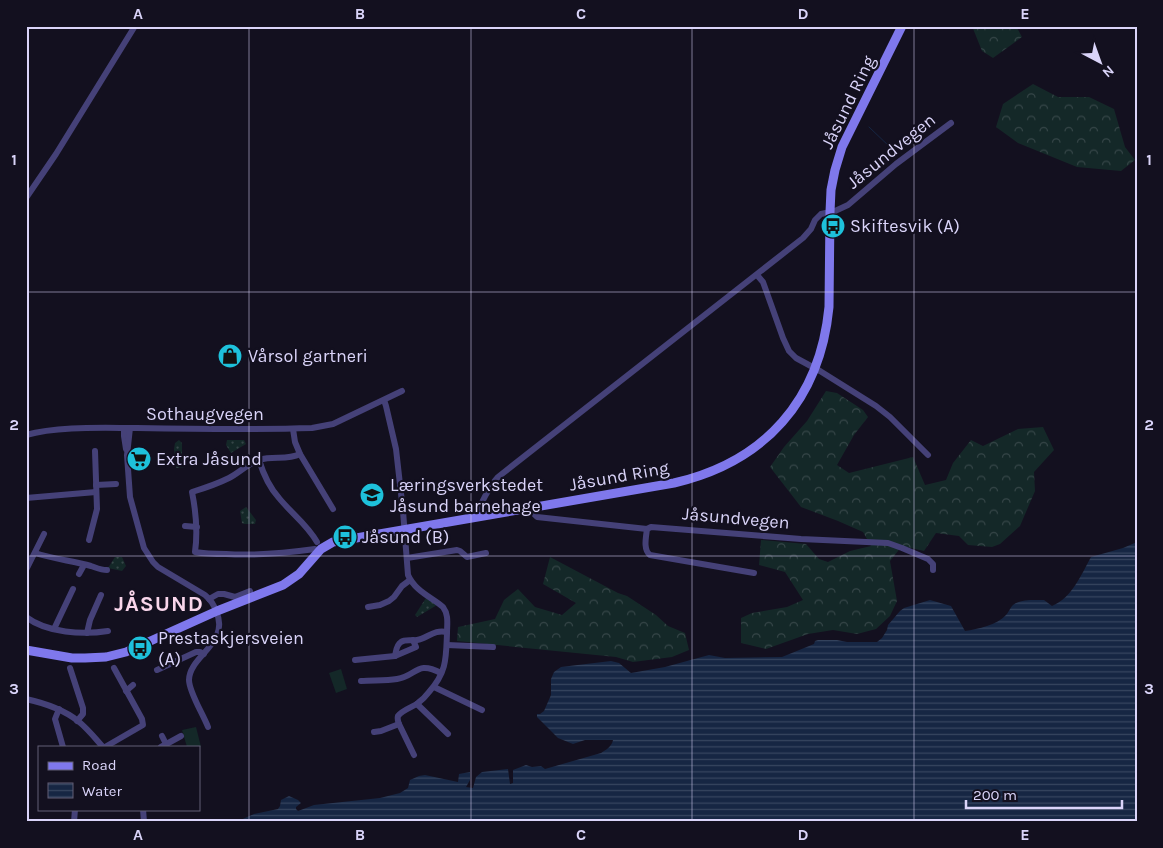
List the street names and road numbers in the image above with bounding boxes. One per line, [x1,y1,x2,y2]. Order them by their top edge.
street label: Jåsund Ring [816,52,880,152]
street label: Jåsundvegen [842,109,940,193]
street label: Sothaugvegen [146,403,264,425]
street label: Jåsund Ring [567,456,671,496]
street label: Jåsundvegen [681,502,791,534]

